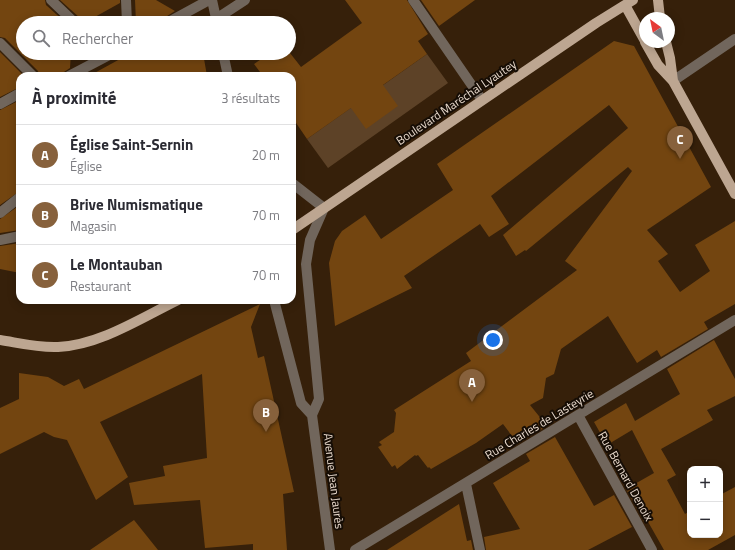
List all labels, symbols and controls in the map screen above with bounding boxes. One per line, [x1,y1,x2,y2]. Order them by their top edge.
north arrow [639,12,675,48]
search box [16,16,296,60]
icon: search [30,27,52,49]
text: Rechercher [62,27,133,50]
street label: Boulevard Maréchal Lyautey [392,54,520,150]
text: À proximité [32,85,116,111]
text: 3 résultats [221,88,280,108]
pin: C [667,126,693,159]
text: Église Saint-Sernin [70,133,193,156]
text: A [41,145,49,165]
text: 20 m [252,145,280,165]
text: Église [70,156,102,176]
text: Brive Numismatique [70,193,203,216]
text: B [41,205,49,225]
text: 70 m [252,205,280,225]
text: Magasin [70,216,117,236]
text: Le Montauban [70,253,163,276]
text: C [41,265,49,285]
text: 70 m [252,265,280,285]
text: Restaurant [70,276,131,296]
your location [483,330,503,350]
pin: A [459,369,485,402]
street label: Rue Charles de Lasteyrie [481,384,597,464]
pin: B [253,399,279,432]
street label: Rue Bernard Denoix [593,428,659,525]
street label: Avenue Jean Jaurès [319,432,349,530]
map controls [687,466,723,538]
button: + [687,466,723,502]
button: − [687,502,723,538]

